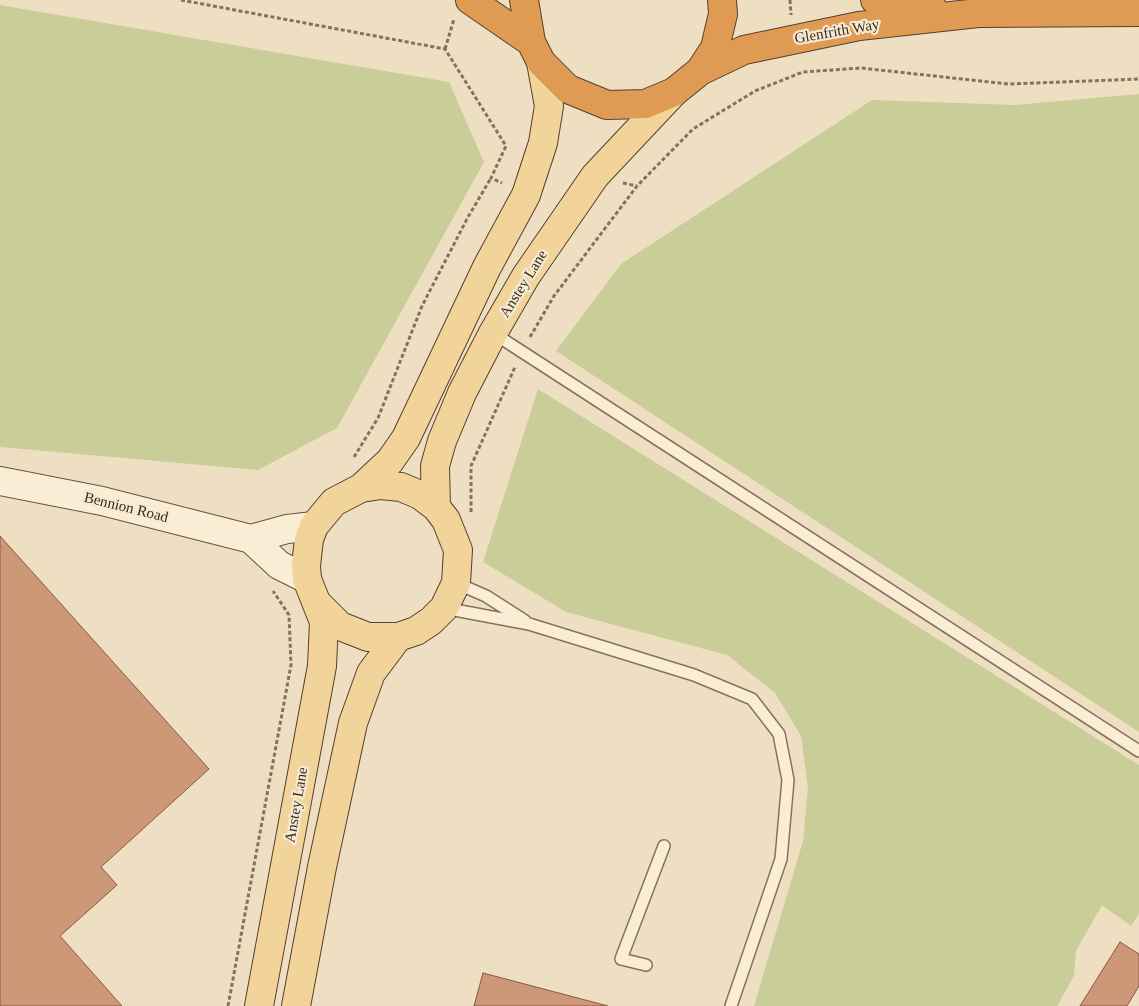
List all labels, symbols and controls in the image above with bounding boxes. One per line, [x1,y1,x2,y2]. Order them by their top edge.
street label: Glenfrith Way [793,16,881,48]
street label: Anstey Lane [496,247,552,321]
street label: Bennion Road [82,489,170,527]
street label: Anstey Lane [282,766,312,844]

